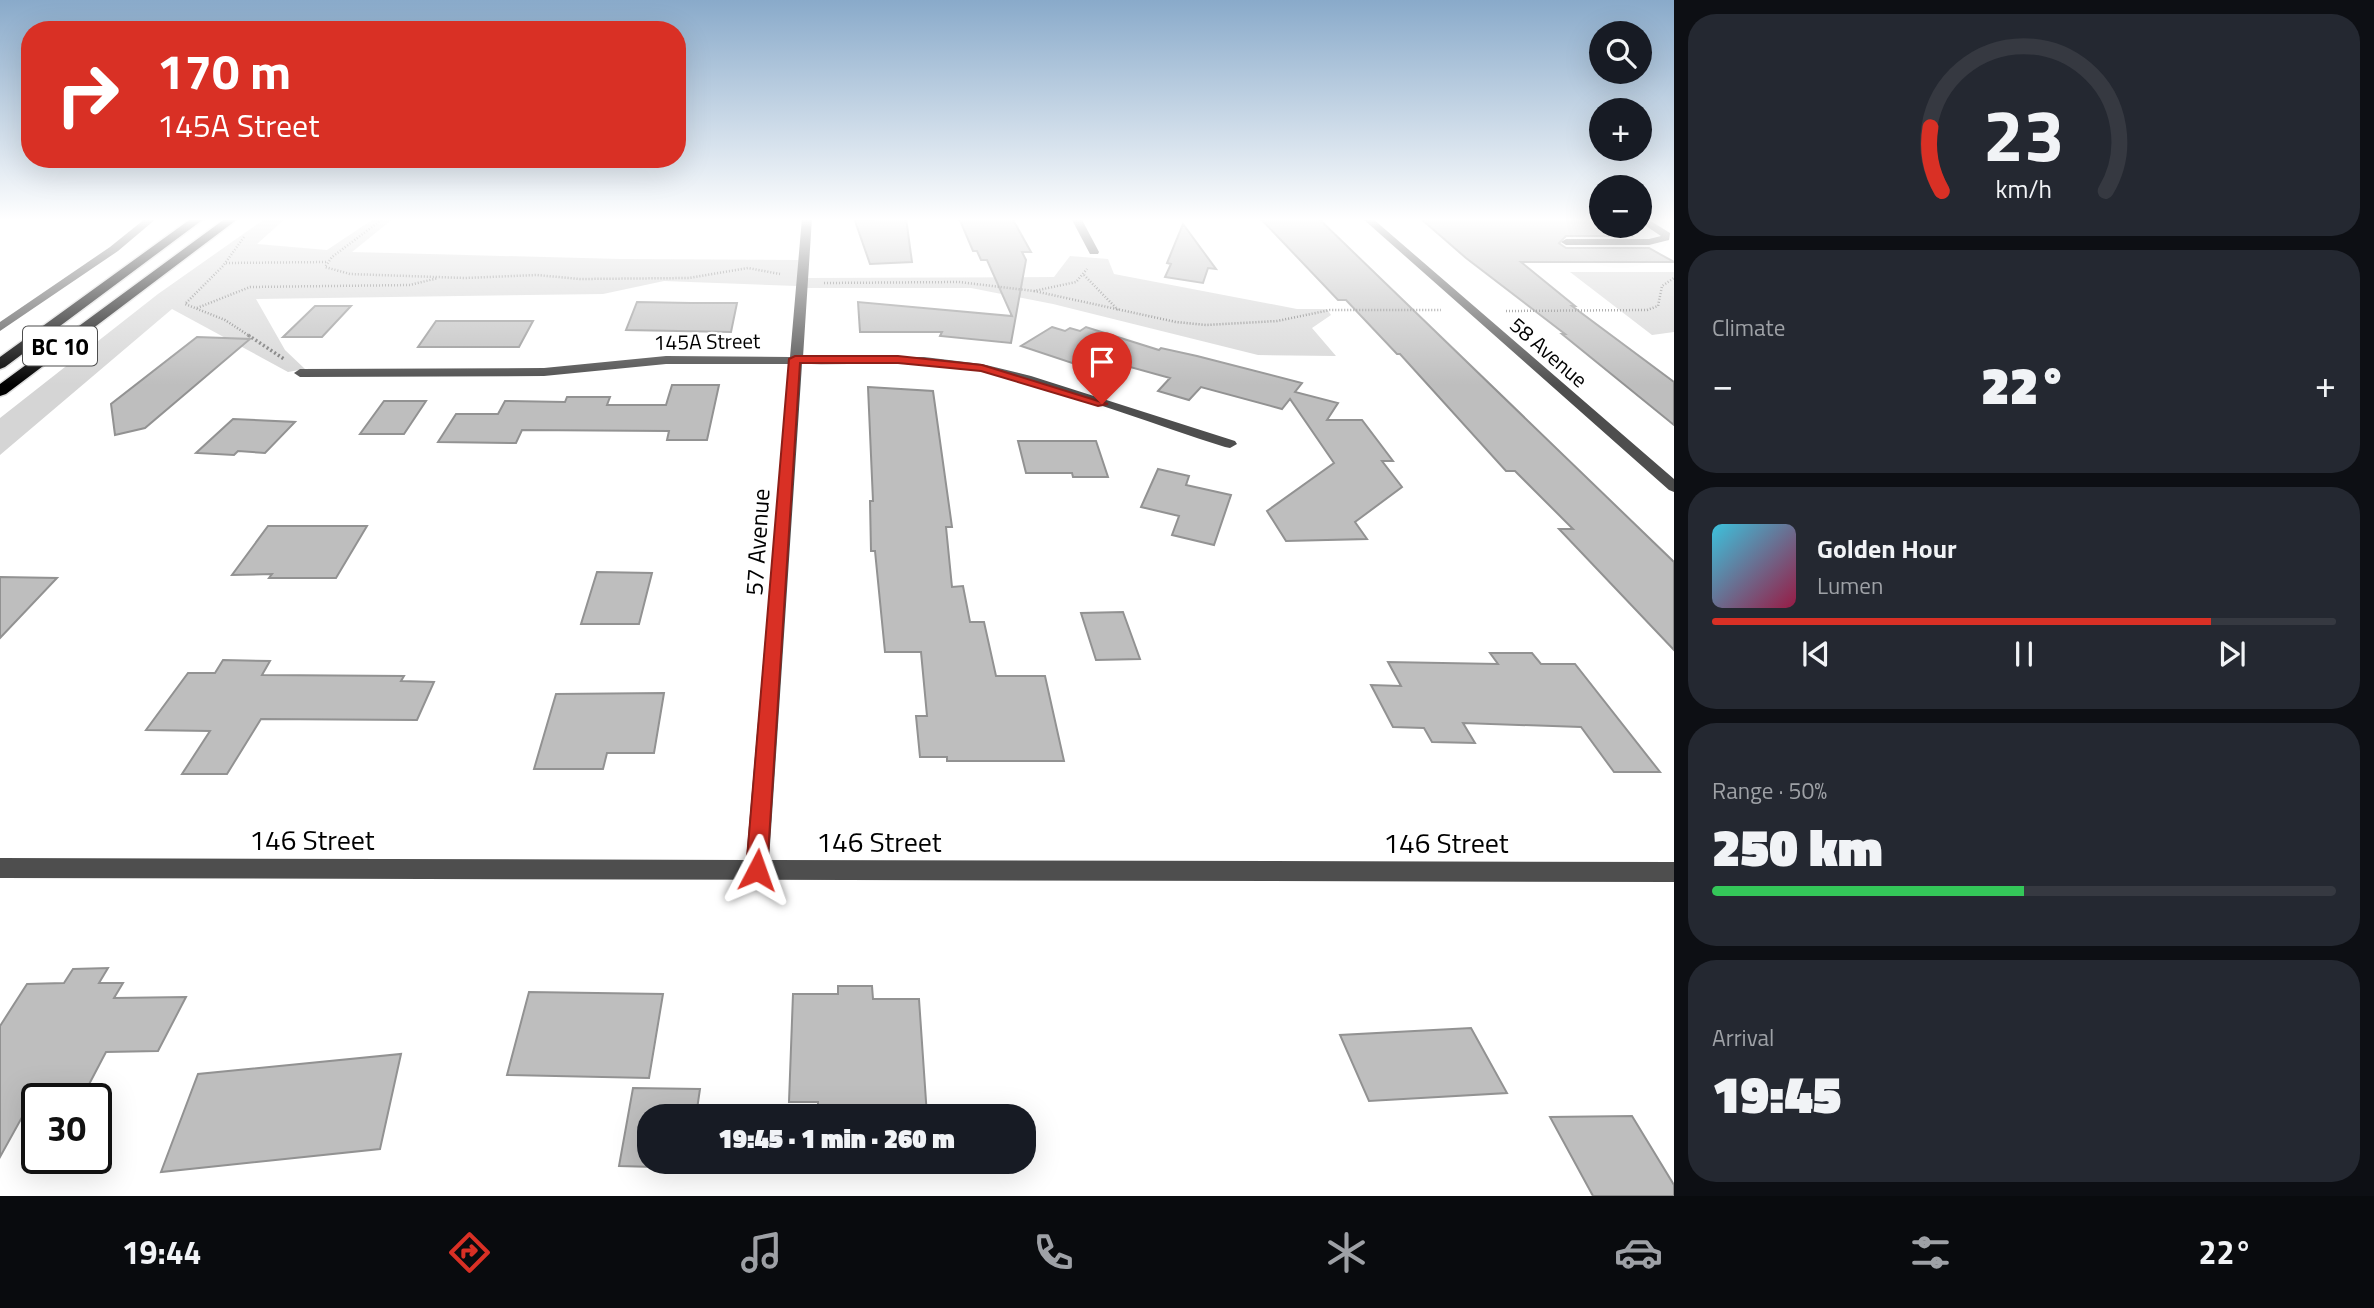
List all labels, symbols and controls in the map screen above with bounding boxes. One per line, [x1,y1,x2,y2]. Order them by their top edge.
map controls [1589,21,1652,238]
button: search [1589,21,1652,84]
text: 170 m [157,33,291,108]
icon: right [42,49,133,140]
text: 23 [1983,80,2065,190]
button: + [1589,98,1652,161]
text: 145A Street [157,101,319,149]
text: km/h [1996,170,2052,208]
button: − [1589,175,1652,238]
street label: 58 Avenue [1503,309,1595,395]
text: Climate [1712,310,1785,345]
street label: 145A Street [653,324,761,358]
road number: BC 10 [23,326,97,366]
pin [1072,332,1132,404]
icon: arrive [1083,343,1121,381]
text: 22° [1981,345,2067,424]
text: − [1712,355,1733,413]
text: + [2315,355,2336,413]
street label: 57 Avenue [735,487,779,597]
text: Golden Hour [1817,529,1957,568]
text: Lumen [1817,568,1883,603]
icon: previous [1797,635,1835,673]
icon: pause [2005,635,2043,673]
icon: next [2213,635,2251,673]
text: Range · 50% [1712,773,1827,808]
text: 250 km [1712,807,1883,886]
street label: 146 Street [249,818,375,861]
street label: 146 Street [816,820,942,863]
street label: 146 Street [1383,821,1509,864]
position arrow [720,833,794,907]
text: Arrival [1712,1020,1774,1055]
text: 19:45 [1712,1054,1841,1133]
speed limit sign: 30 [21,1083,112,1174]
text: 19:45 · 1 min · 260 m [718,1119,955,1158]
text: 19:44 [122,1228,202,1276]
icon: directions [445,1228,494,1277]
icon: music [737,1228,786,1277]
icon: phone [1029,1228,1078,1277]
icon: climate [1322,1228,1371,1277]
icon: car [1614,1228,1663,1277]
icon: filters [1906,1228,1955,1277]
text: 22° [2198,1228,2252,1276]

